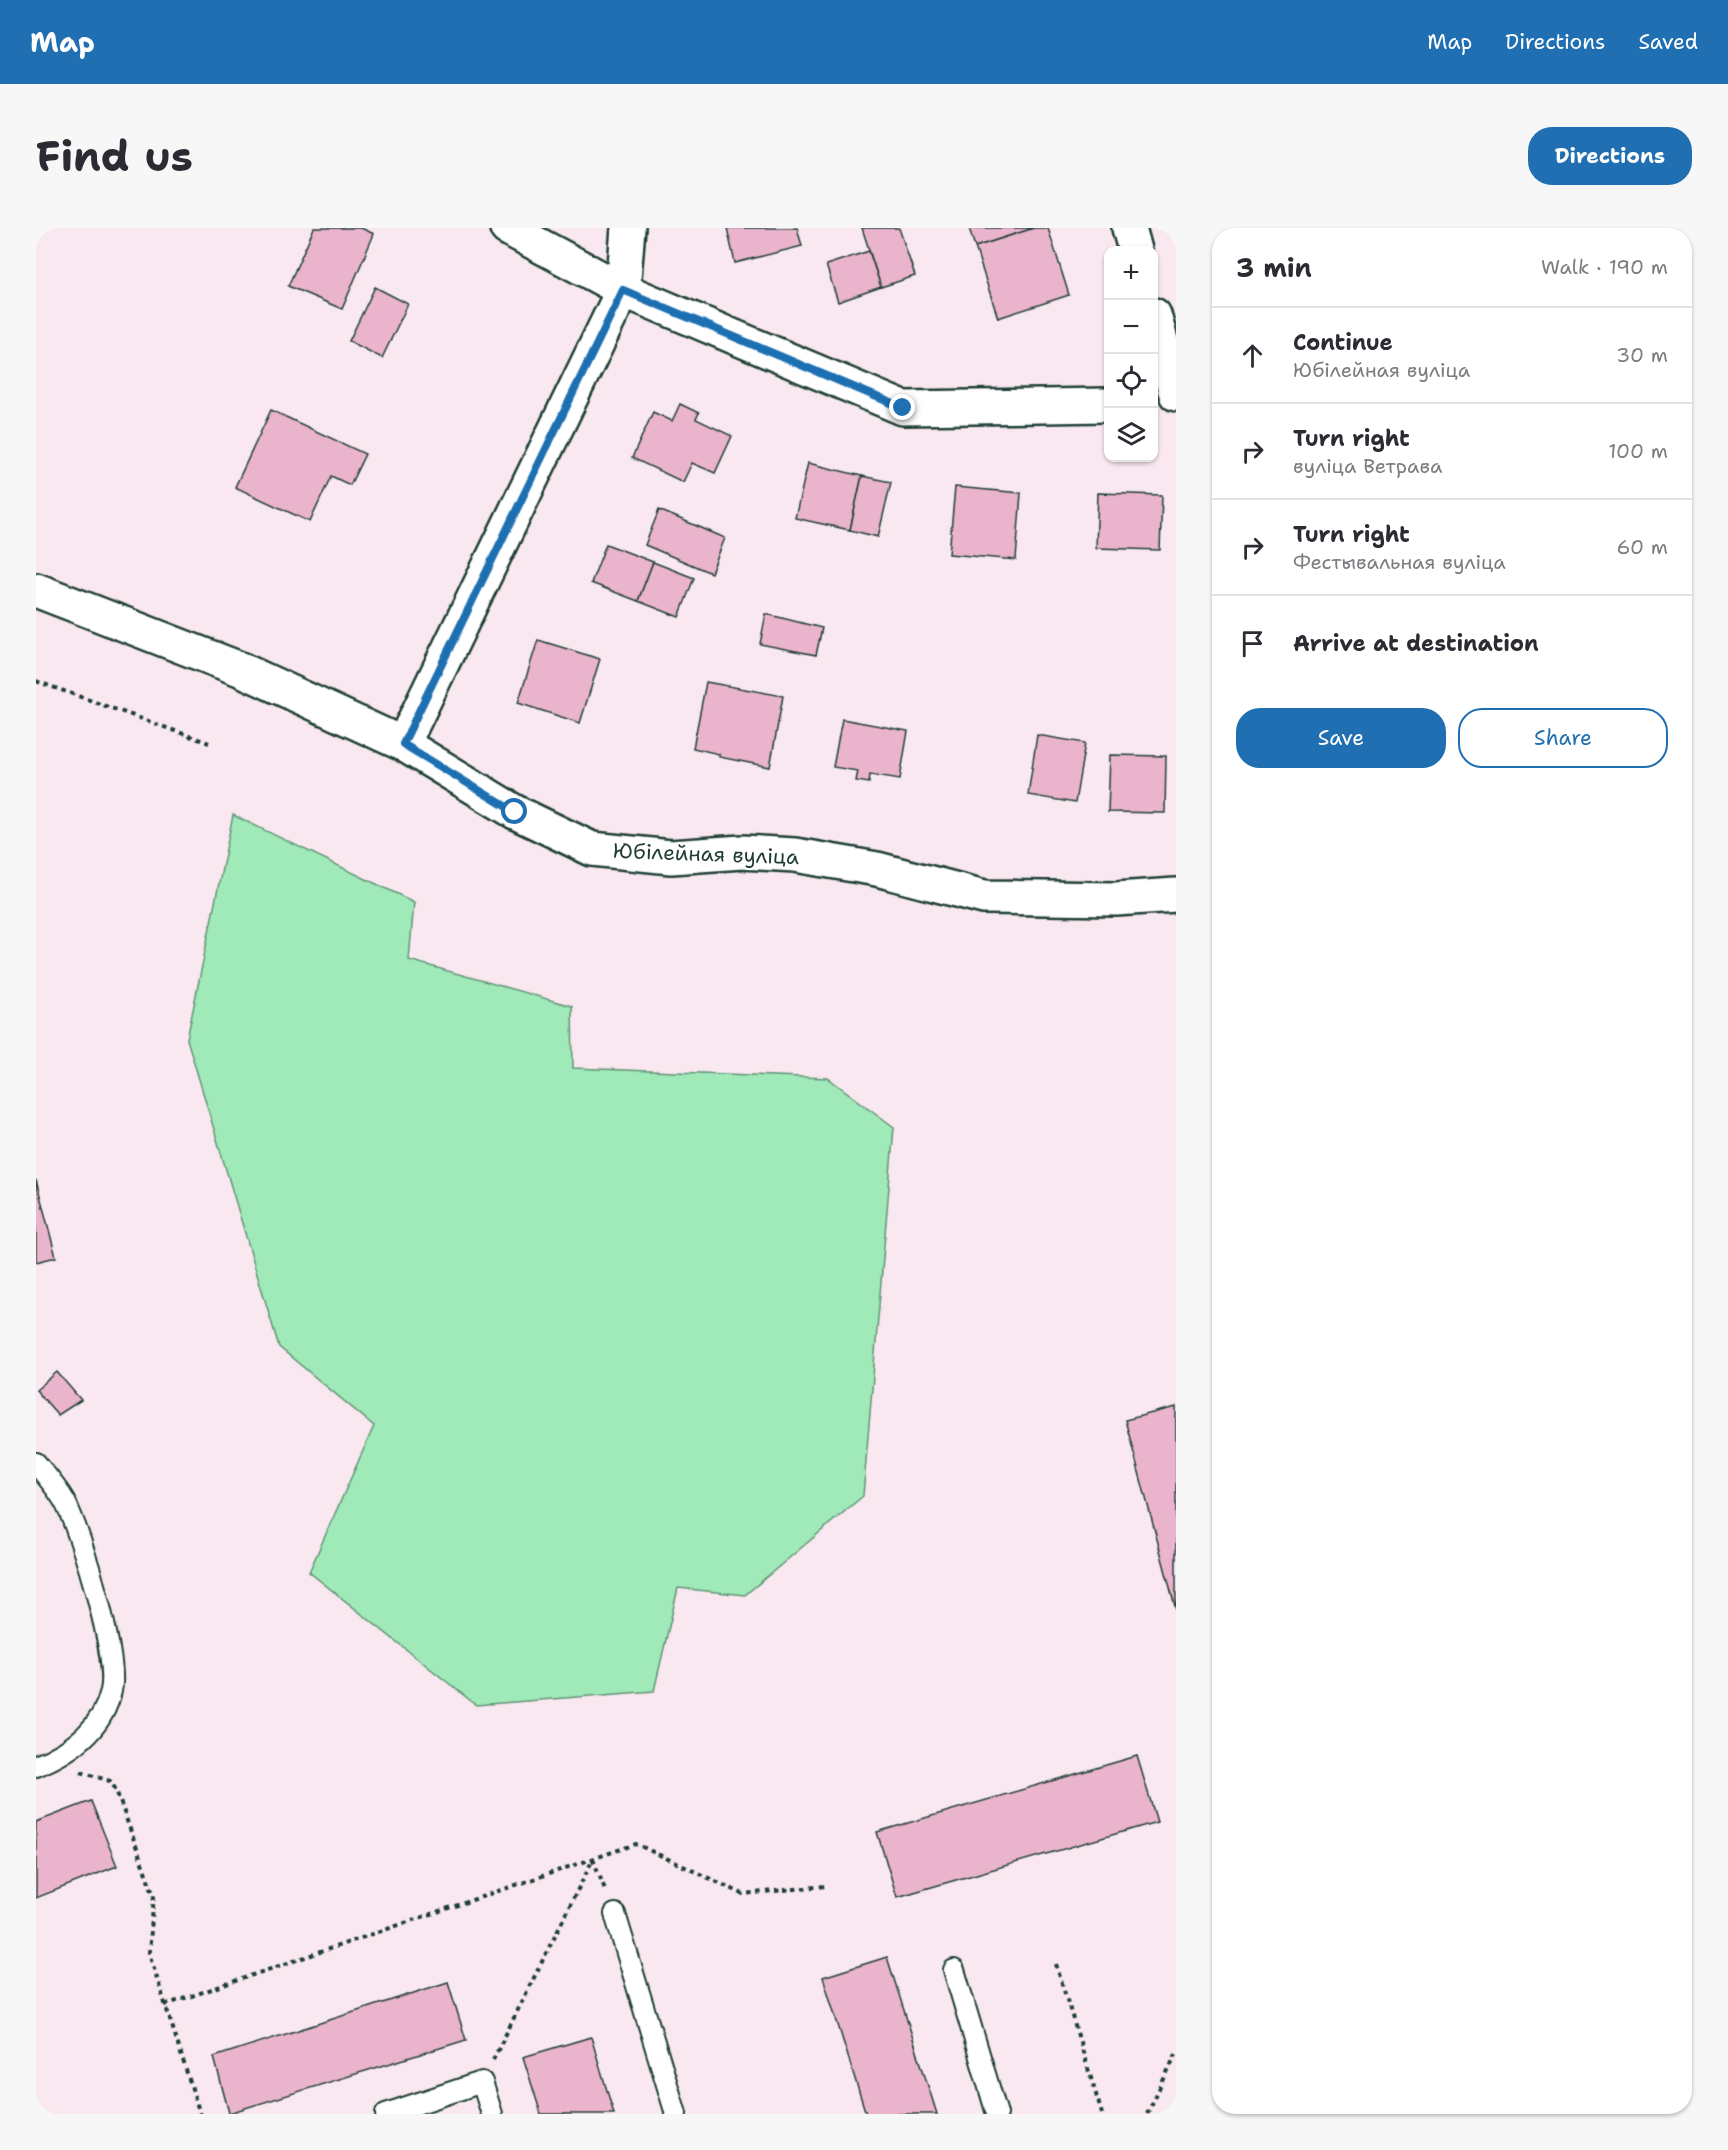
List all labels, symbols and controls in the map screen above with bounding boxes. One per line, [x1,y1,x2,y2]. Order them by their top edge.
text: Map [30,23,95,61]
text: Map [1427,28,1472,56]
text: Directions [1505,28,1605,56]
text: Saved [1638,28,1698,56]
button: Directions [1528,127,1692,185]
text: Find us [36,128,193,184]
map controls [1104,246,1158,462]
button: + [1104,246,1158,300]
text: 3 min [1236,250,1312,285]
text: Walk · 190 m [1541,254,1668,280]
button: − [1104,300,1158,354]
text: Continue [1293,328,1393,357]
icon: ahead [1236,339,1269,372]
text: 30 m [1616,342,1668,368]
button: locate [1104,354,1158,408]
text: Юбілейная вуліца [1293,357,1470,383]
route end [889,394,915,420]
button: layers [1104,408,1158,462]
text: Turn right [1293,424,1410,453]
icon: right [1236,435,1269,468]
text: 100 m [1608,438,1668,464]
text: вуліца Ветрава [1293,453,1443,479]
text: Turn right [1293,520,1410,549]
icon: right [1236,531,1269,564]
text: 60 m [1616,534,1668,560]
text: Фестывальная вуліца [1293,549,1506,575]
icon: arrive [1236,627,1269,660]
text: Arrive at destination [1293,629,1539,658]
button: Save [1236,708,1446,768]
button: Share [1458,708,1668,768]
route start [501,798,527,824]
street label: Юбілейная вуліца [613,837,799,871]

